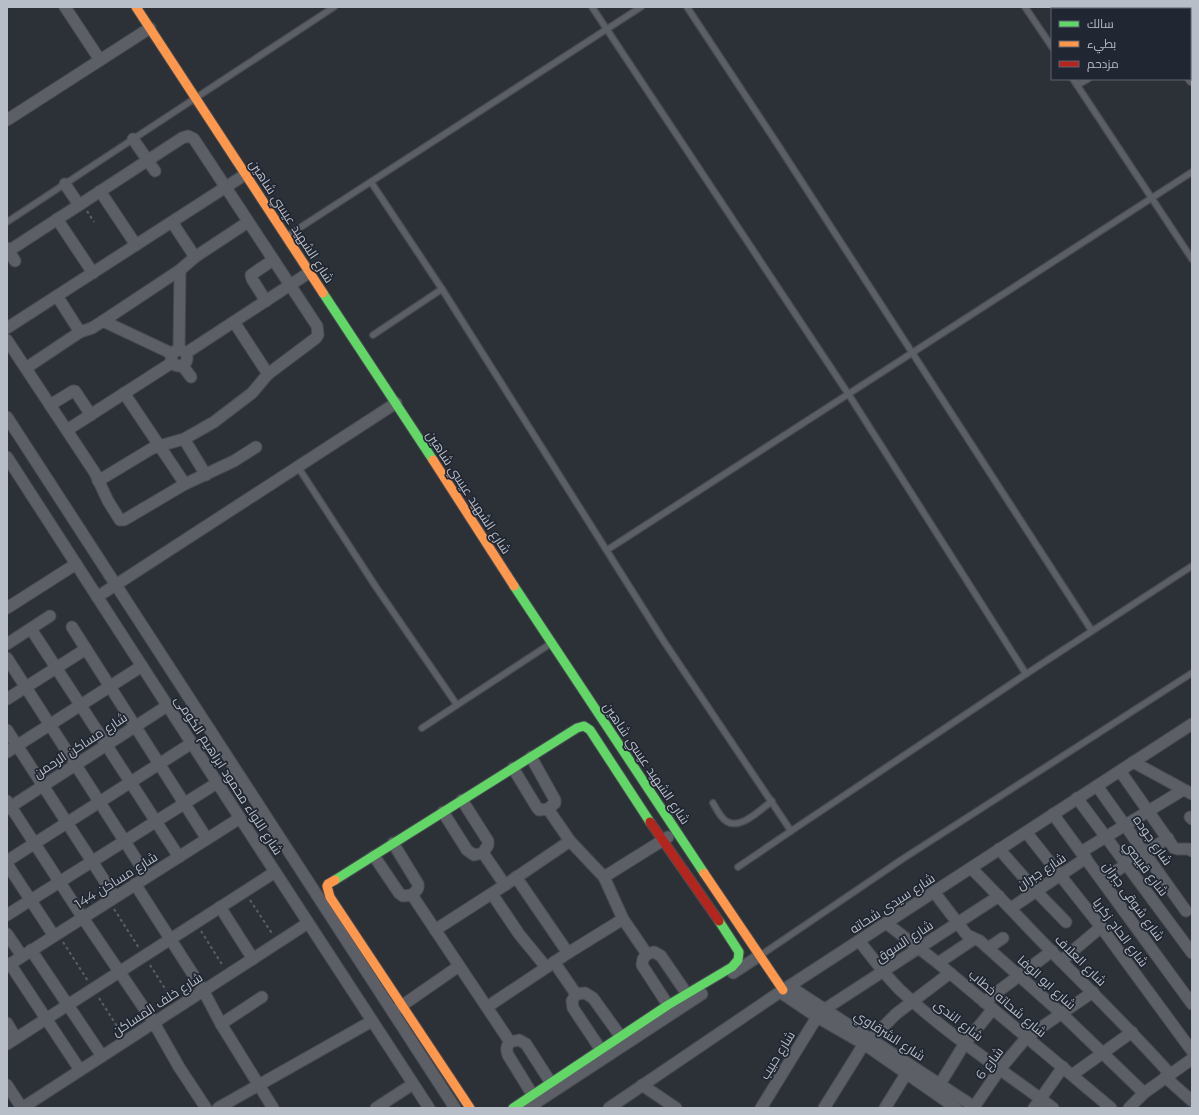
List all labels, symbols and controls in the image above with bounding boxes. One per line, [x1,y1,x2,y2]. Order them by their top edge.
legend [1051,8,1191,80]
text: سالك [1087,16,1114,31]
text: بطيء [1087,36,1116,54]
text: مزدحم [1087,56,1119,72]
street label: شارع الشهيد عيسي شاهين [244,156,338,287]
street label: شارع الشهيد عيسي شاهين [421,427,515,558]
street label: شارع اللواء محمود ابراهيم الكومى [170,692,287,859]
street label: شارع الشهيد عيسي شاهين [598,699,694,829]
street label: شارع مساكن الرحمن [30,709,130,782]
street label: شارع جوده [1129,812,1176,869]
street label: شارع قبيصي [1118,837,1172,901]
street label: شارع مساكن 144 [72,848,161,913]
street label: شارع جبران [1013,849,1069,894]
street label: شارع شوقى جبران [1099,858,1168,944]
street label: شارع سيدى شحاته [846,869,938,937]
street label: شارع الحاج زكريا [1089,894,1152,970]
street label: شارع السوق [872,916,936,966]
street label: شارع العلاف [1051,931,1110,990]
street label: شارع ابو الوفا [1014,952,1079,1013]
street label: شارع شحاته خطاب [965,966,1050,1041]
street label: شارع خلف المساكن [109,969,206,1040]
street label: شارع الندى [931,996,987,1045]
street label: شارع الشرقاوي [850,1006,928,1066]
street label: شارع حبيب [756,1028,799,1083]
street label: شارع 6 [972,1044,1007,1083]

